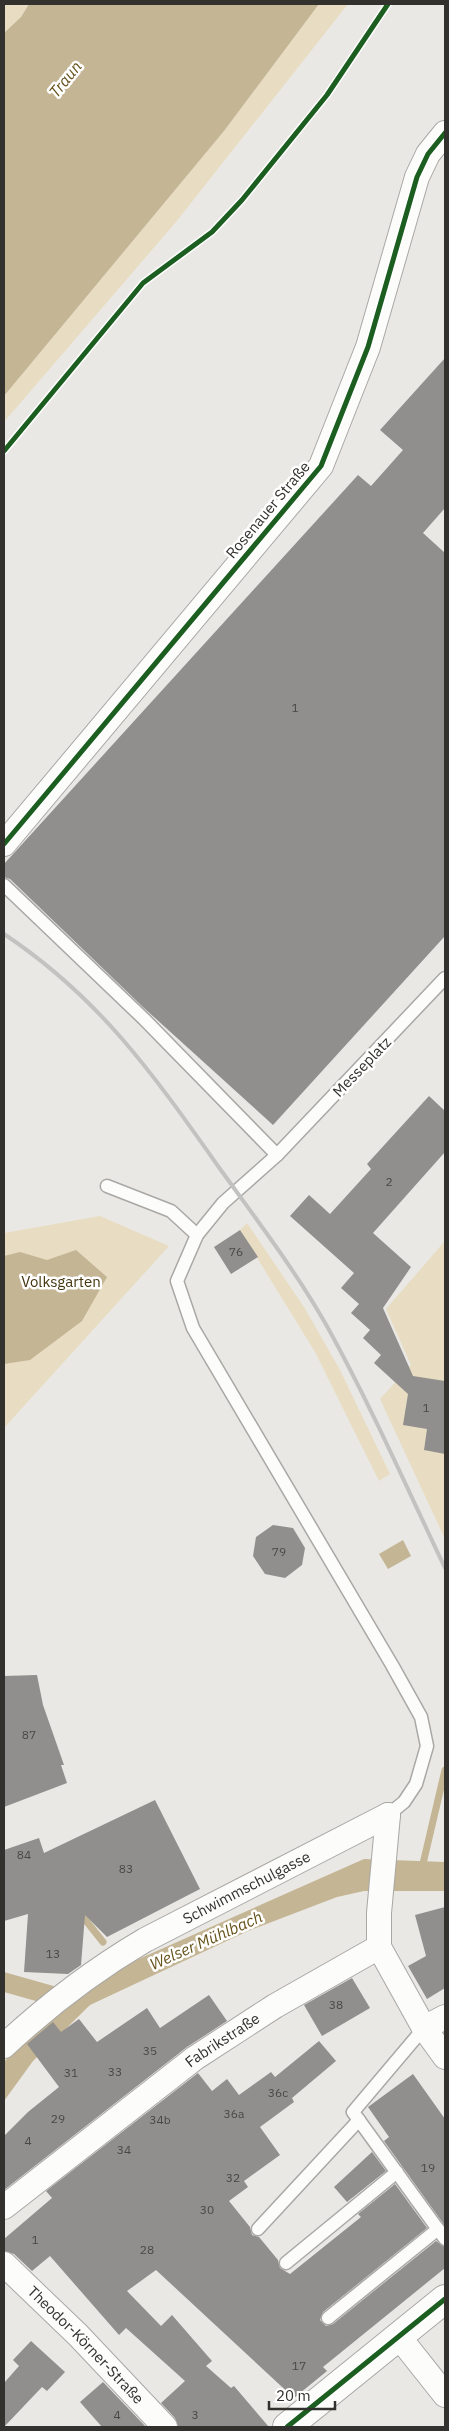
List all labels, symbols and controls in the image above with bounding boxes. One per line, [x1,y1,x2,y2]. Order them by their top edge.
water label: Traun [44,57,86,101]
street label: Rosenauer Straße [221,457,314,562]
house number: 1 [291,700,299,715]
street label: Messeplatz [328,1033,395,1101]
house number: 2 [385,1174,393,1189]
house number: 76 [229,1244,243,1259]
park label: Volksgarten [21,1272,101,1291]
house number: 1 [422,1400,430,1415]
house number: 79 [272,1544,286,1559]
house number: 87 [22,1727,36,1742]
house number: 84 [17,1847,31,1862]
street label: Schwimmschulgasse [179,1847,313,1928]
house number: 83 [119,1861,133,1876]
water label: Welser Mühlbach [146,1906,266,1974]
house number: 13 [46,1946,60,1961]
house number: 38 [329,1997,343,2012]
street label: Fabrikstraße [181,2009,263,2071]
house number: 35 [143,2043,157,2058]
house number: 33 [108,2064,122,2079]
house number: 31 [64,2065,78,2080]
house number: 36c [268,2085,288,2100]
house number: 36a [224,2106,245,2121]
house number: 29 [51,2111,65,2126]
house number: 34b [149,2112,171,2127]
house number: 4 [24,2133,32,2148]
house number: 34 [117,2142,131,2157]
house number: 19 [421,2160,435,2175]
house number: 32 [226,2170,240,2185]
house number: 30 [200,2202,214,2217]
house number: 1 [31,2232,39,2247]
house number: 28 [140,2242,154,2257]
street label: Theodor-Körner-Straße [24,2282,148,2408]
house number: 17 [292,2358,306,2373]
scale bar [269,2378,335,2410]
text: 20 m [276,2386,311,2405]
house number: 4 [113,2407,121,2422]
house number: 3 [191,2407,199,2422]

